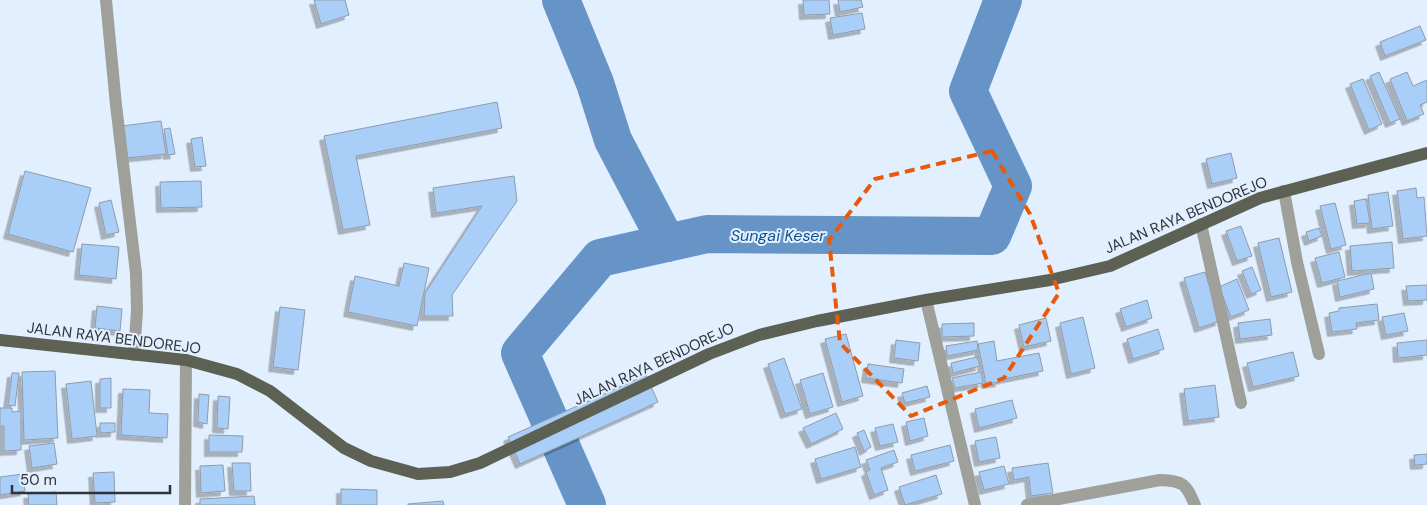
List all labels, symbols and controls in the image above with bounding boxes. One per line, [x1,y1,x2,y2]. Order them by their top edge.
street label: JALAN RAYA BENDOREJO [1102,172,1270,258]
water label: Sungai Keser [731,225,826,246]
street label: JALAN RAYA BENDOREJO [26,317,202,359]
street label: JALAN RAYA BENDOREJO [571,318,737,410]
scale bar [12,462,170,494]
text: 50 m [20,470,57,490]

